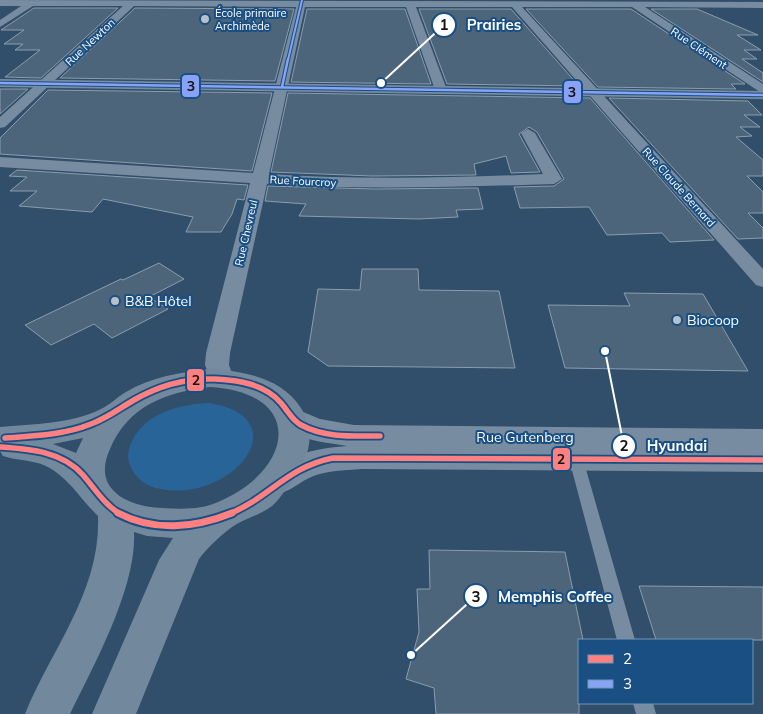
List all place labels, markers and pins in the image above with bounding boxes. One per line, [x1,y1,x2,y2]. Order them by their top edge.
place label: École primaire Archimède [215,6,287,33]
callout: Prairies [432,10,531,40]
marker: École primaire Archimède [199,13,211,25]
place label: B&B Hôtel [125,292,192,310]
marker: B&B Hôtel [109,295,121,307]
place label: Biocoop [687,311,739,329]
marker: Biocoop [671,314,683,326]
callout: Hyundai [612,431,717,461]
callout: Memphis Coffee [463,581,622,611]

